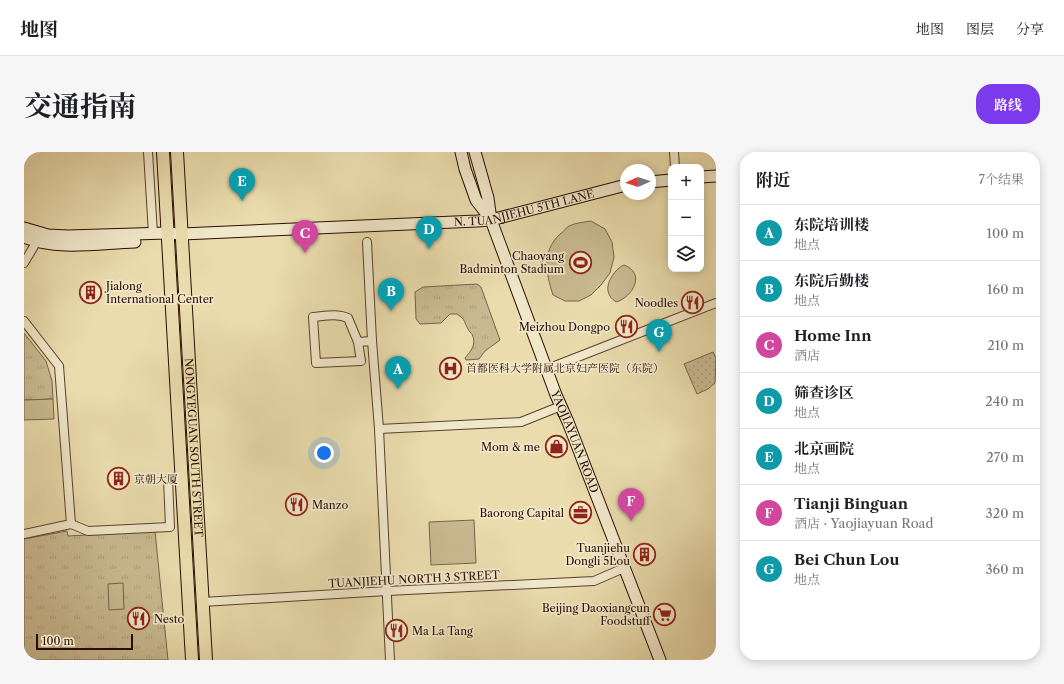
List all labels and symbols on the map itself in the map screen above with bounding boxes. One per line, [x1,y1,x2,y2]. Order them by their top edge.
north arrow [620,164,656,200]
pin: E [229,168,255,201]
street label: N. TUANJIEHU 5TH LANE [454,186,596,229]
pin: D [416,216,442,249]
pin: C [292,220,318,253]
place label: Chaoyang Badminton Stadium [460,249,565,276]
sports icon: Chaoyang Badminton Stadium [567,249,593,275]
pin: B [378,278,404,311]
building icon: Jialong International Center [77,279,103,305]
place label: Jialong International Center [104,279,214,306]
restaurant icon: Noodles [680,290,706,316]
place label: Noodles [635,296,678,310]
restaurant icon: Meizhou Dongpo [613,314,639,340]
pin: G [646,319,672,352]
place label: Meizhou Dongpo [519,320,610,334]
hospital icon: 首都医科大学附属北京妇产医院（东院） [438,355,464,381]
pin: A [385,356,411,389]
street label: NONGYEGUAN SOUTH STREET [182,358,206,538]
place label: 首都医科大学附属北京妇产医院（东院） [466,361,664,375]
street label: YAOJIAYUAN ROAD [548,388,602,495]
shop icon: Mom & me [543,434,569,460]
place label: Mom & me [481,440,540,454]
your location [314,443,334,463]
building icon: 京朝大厦 [105,466,131,492]
place label: 京朝大厦 [134,472,178,486]
pin: F [618,488,644,521]
restaurant icon: Manzo [284,492,310,518]
place label: Manzo [312,498,348,512]
office icon: Baorong Capital [567,500,593,526]
place label: Baorong Capital [480,506,565,520]
place label: Tuanjiehu Dongli 5Lou [565,541,630,568]
building icon: Tuanjiehu Dongli 5Lou [632,541,658,567]
street label: TUANJIEHU NORTH 3 STREET [328,567,501,590]
place label: Beijing Daoxiangcun Foodstuff [542,601,651,628]
supermarket icon: Beijing Daoxiangcun Foodstuff [652,601,678,627]
restaurant icon: Nesto [125,606,151,632]
place label: Nesto [154,612,185,626]
restaurant icon: Ma La Tang [383,618,409,644]
place label: Ma La Tang [412,624,473,638]
scale bar [36,632,133,651]

